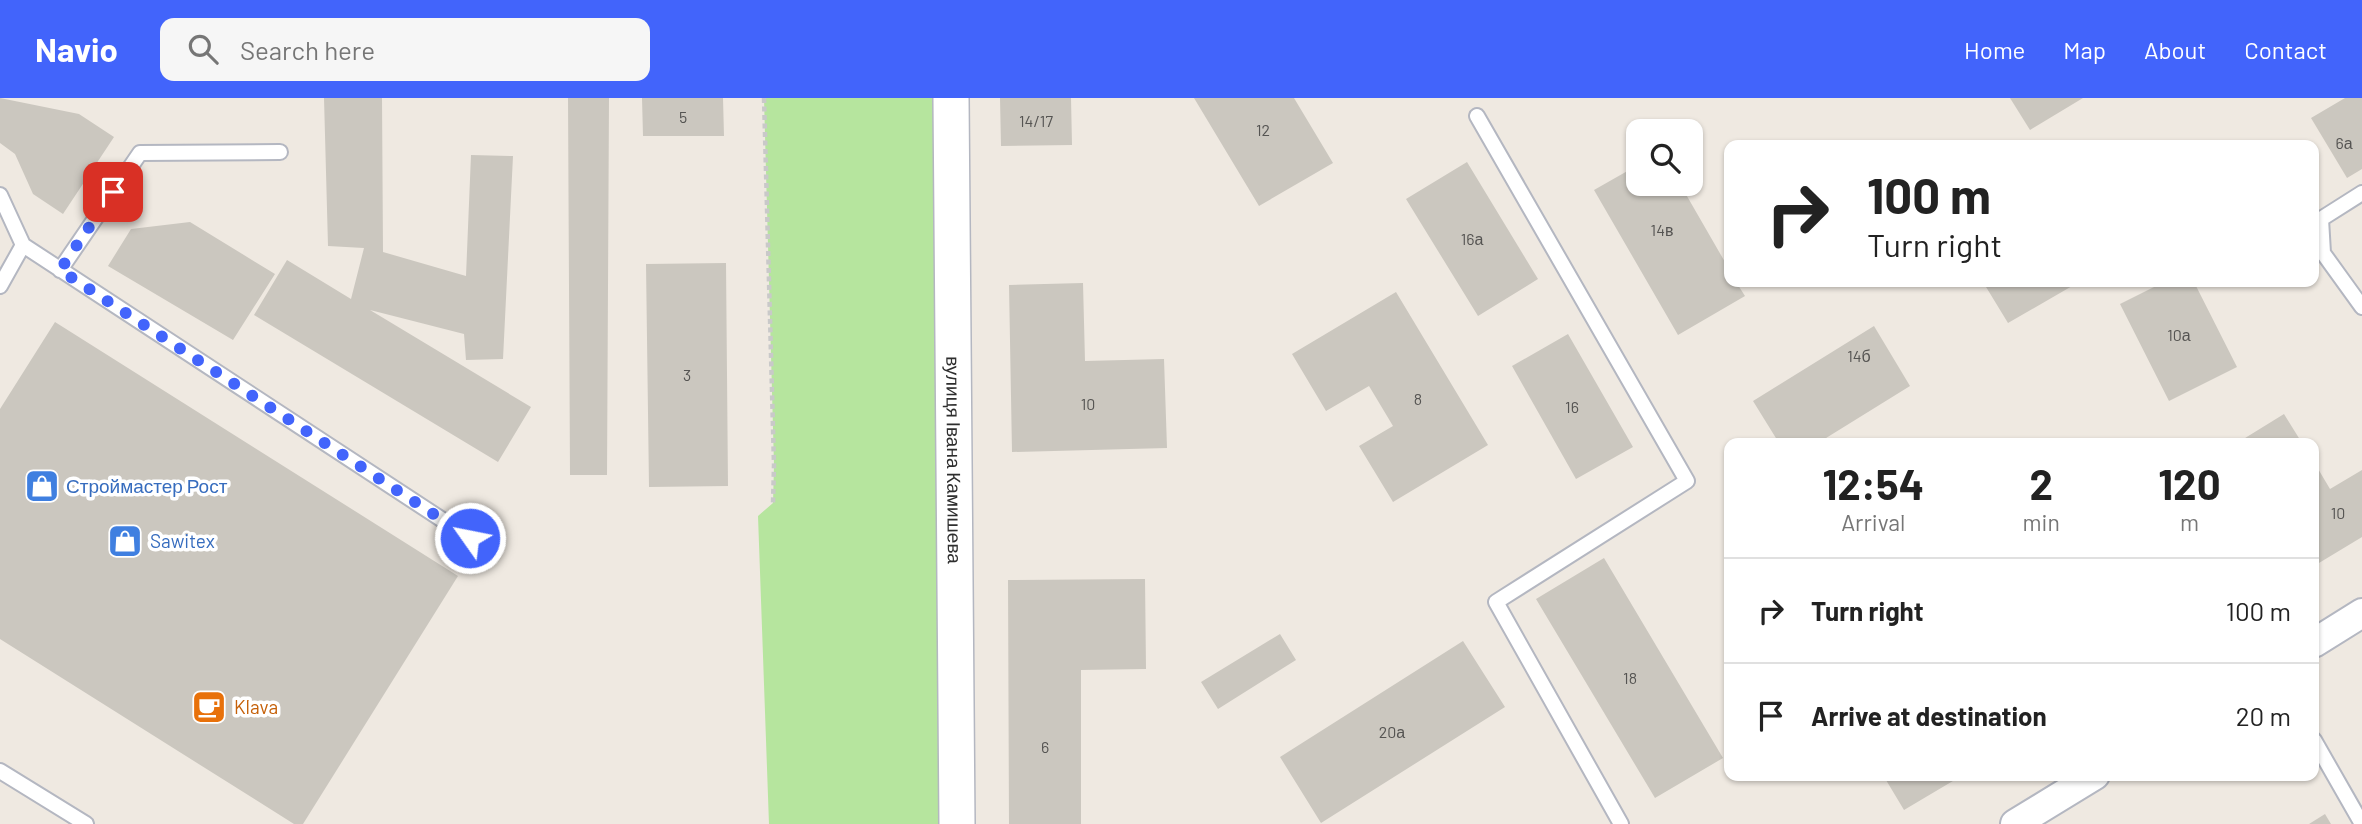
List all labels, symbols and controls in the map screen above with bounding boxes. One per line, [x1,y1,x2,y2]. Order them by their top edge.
search box [160,18,650,81]
text: Navio [35,29,118,69]
icon: search [184,30,222,68]
text: Search here [240,34,375,65]
text: Home [1964,35,2025,64]
text: Map [2063,35,2106,64]
text: About [2144,35,2206,64]
text: Contact [2244,35,2327,64]
house number: 5 [679,107,687,126]
house number: 14/17 [1019,111,1053,130]
map controls [1626,119,1703,196]
button: search [1626,119,1703,196]
house number: 12 [1256,120,1270,139]
house number: 6а [2335,133,2353,152]
pin [83,162,143,222]
text: 100 m [1867,165,1991,224]
icon: right [1752,168,1843,259]
icon: arrive [94,173,132,211]
house number: 14в [1651,220,1673,239]
text: Turn right [1867,225,2002,263]
house number: 16а [1461,229,1483,248]
house number: 10а [2167,325,2191,344]
house number: 14б [1847,346,1871,365]
street label: вулиця Івана Камишева [942,356,967,564]
house number: 3 [683,365,691,384]
house number: 8 [1414,389,1422,408]
house number: 10 [1081,394,1095,413]
house number: 16 [1565,397,1579,416]
text: 12:54 [1822,458,1924,508]
text: 2 [2029,458,2053,508]
text: 120 [2158,458,2221,508]
shop icon: Строймастер Рост [23,467,61,505]
place label: Строймастер Рост [66,474,228,497]
position arrow [433,501,507,575]
house number: 10 [2331,503,2345,522]
text: Arrival [1841,508,1905,536]
text: min [2023,508,2060,536]
text: m [2180,508,2199,536]
shop icon: Sawitex [106,522,144,560]
place label: Sawitex [150,529,215,552]
icon: right [1752,592,1790,630]
text: Turn right [1811,595,1924,626]
text: 100 m [2226,595,2291,626]
house number: 18 [1623,668,1637,687]
cafe icon: Klava [190,688,228,726]
place label: Klava [234,695,278,718]
icon: arrive [1752,697,1790,735]
text: Arrive at destination [1811,700,2047,731]
text: 20 m [2236,700,2291,731]
house number: 20а [1379,722,1405,741]
house number: 6 [1041,737,1049,756]

